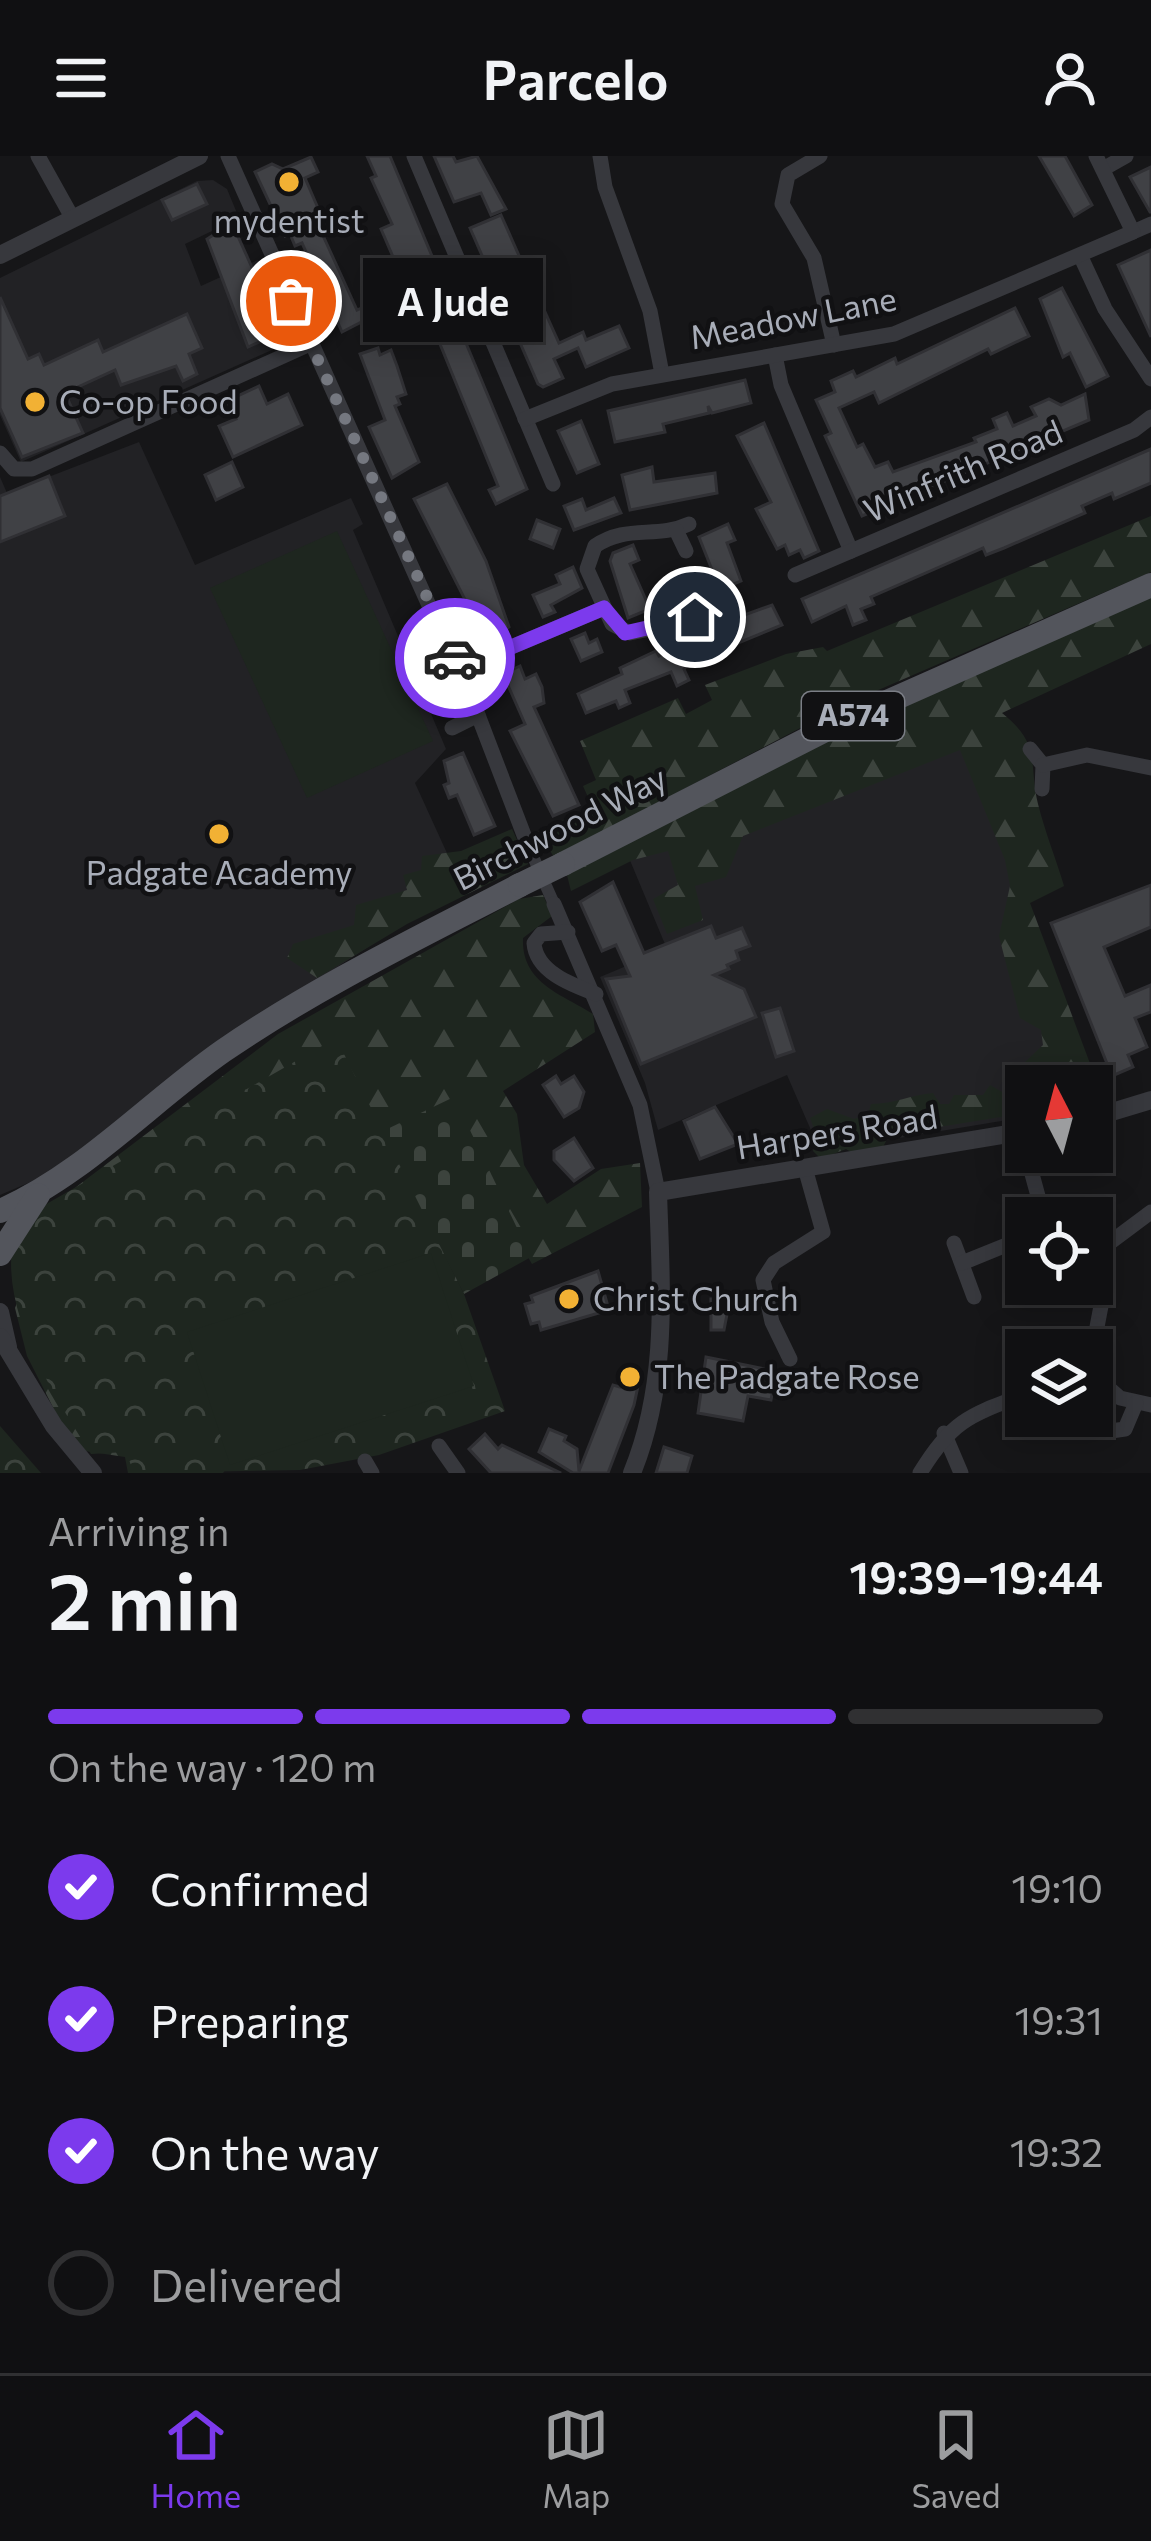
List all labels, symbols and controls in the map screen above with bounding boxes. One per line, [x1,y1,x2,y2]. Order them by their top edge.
icon: menu [48,45,114,111]
text: Parcelo [483,45,668,111]
icon: person [1037,45,1103,111]
marker: mydentist [276,169,302,195]
place label: mydentist [214,199,364,240]
pin [240,250,342,352]
callout: A Jude [363,259,543,343]
icon: bag [258,268,324,334]
text: A Jude [397,276,509,324]
street label: Meadow Lane [686,276,899,357]
place label: Co-op Food [59,380,238,421]
marker: Co-op Food [22,389,48,415]
street label: Winfrith Road [857,409,1068,530]
pin [644,566,746,668]
icon: home [662,584,728,650]
courier [395,598,515,718]
icon: car [422,625,488,691]
road number: A574 [802,692,904,740]
street label: Birchwood Way [446,755,673,898]
marker: Padgate Academy [206,821,232,847]
place label: Padgate Academy [86,851,352,892]
north arrow [1005,1065,1113,1173]
map controls [1005,1065,1113,1437]
street label: Harpers Road [733,1094,940,1167]
button: locate [1005,1197,1113,1305]
place label: Christ Church [593,1277,799,1318]
marker: Christ Church [556,1286,582,1312]
button: layers [1005,1329,1113,1437]
place label: The Padgate Rose [654,1355,920,1396]
marker: The Padgate Rose [617,1364,643,1390]
text: Arriving in [48,1506,229,1554]
text: 19:39–19:44 [849,1548,1103,1603]
text: 2 min [48,1551,241,1646]
text: On the way · 120 m [48,1742,376,1790]
icon: check [48,1854,114,1920]
text: Confirmed [150,1860,370,1915]
text: 19:10 [1011,1863,1103,1911]
icon: check [48,1986,114,2052]
text: Preparing [150,1992,349,2047]
text: 19:31 [1015,1995,1103,2043]
icon: check [48,2118,114,2184]
text: On the way [150,2124,380,2179]
text: 19:32 [1010,2127,1103,2175]
text: Delivered [150,2256,343,2311]
tab: Home [151,2402,241,2515]
tab: Map [542,2402,610,2515]
tab: Saved [911,2402,1000,2515]

